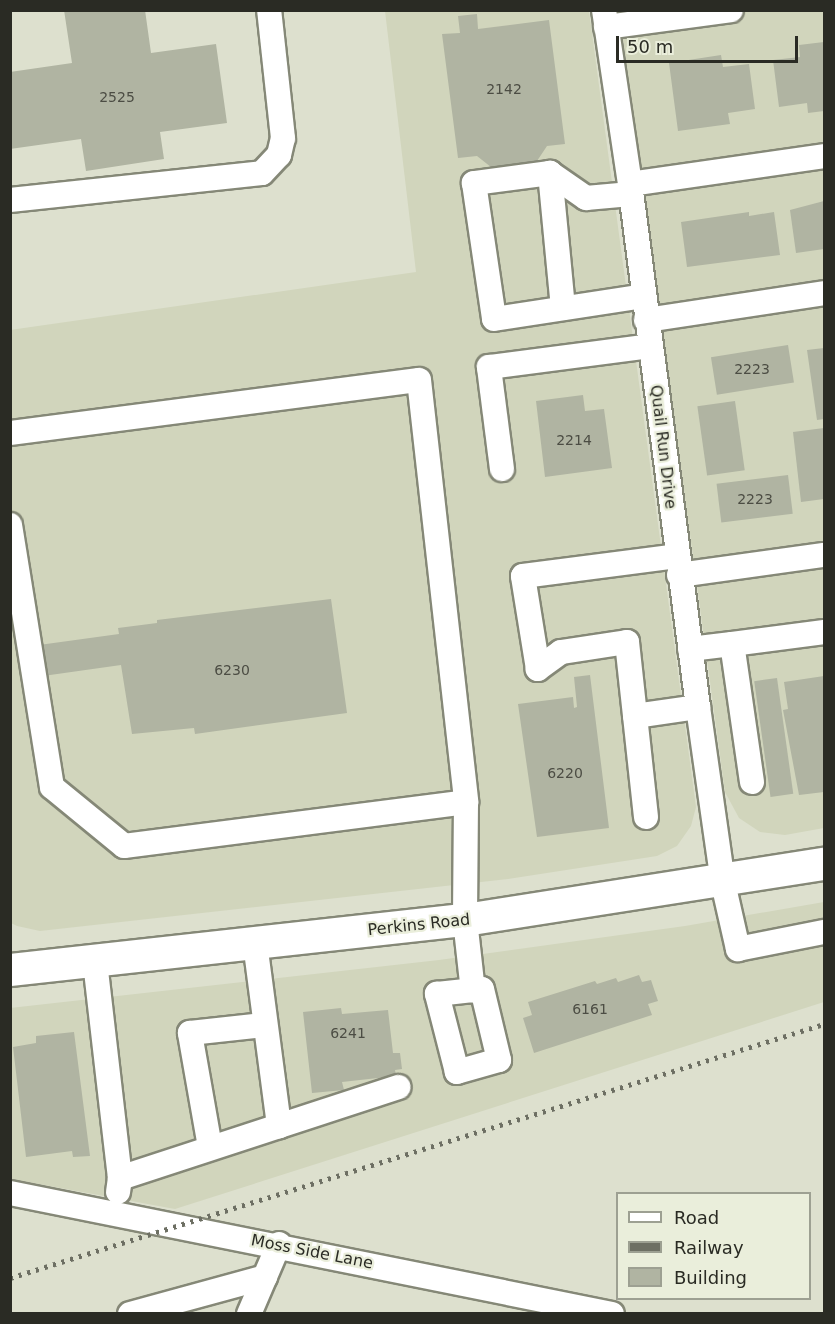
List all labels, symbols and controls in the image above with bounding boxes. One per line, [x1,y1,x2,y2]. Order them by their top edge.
scale bar [619,24,800,62]
text: 50 m [627,36,673,57]
house number: 2142 [486,81,522,97]
house number: 2525 [99,89,135,105]
house number: 2223 [734,361,770,377]
street label: Quail Run Drive [646,384,680,510]
house number: 2214 [556,432,592,448]
house number: 2223 [737,491,773,507]
house number: 6230 [214,662,250,678]
house number: 6220 [547,765,583,781]
street label: Perkins Road [367,910,471,940]
house number: 6161 [572,1001,608,1017]
house number: 6241 [330,1025,366,1041]
legend [616,1192,811,1300]
text: Road [674,1207,719,1228]
street label: Moss Side Lane [249,1231,375,1273]
text: Railway [674,1237,744,1258]
text: Building [674,1267,747,1288]

